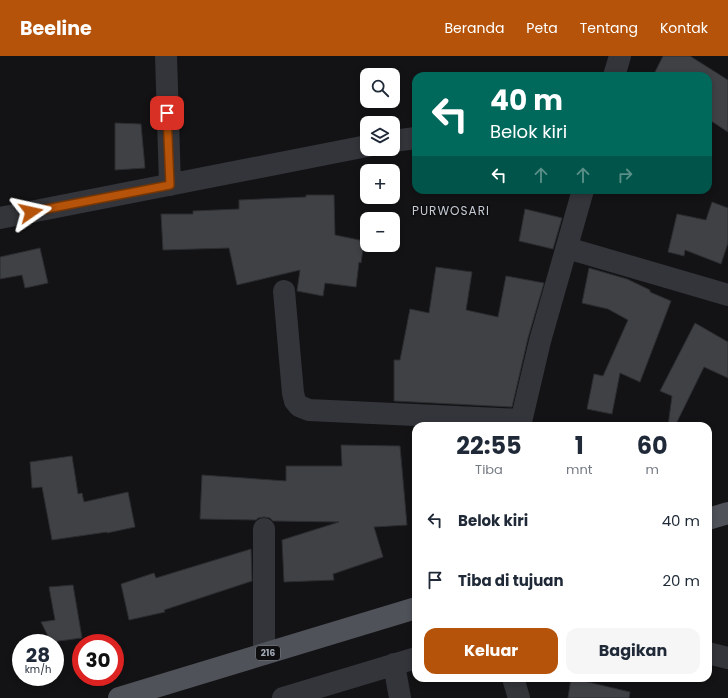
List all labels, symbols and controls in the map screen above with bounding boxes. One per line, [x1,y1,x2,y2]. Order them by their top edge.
text: Beeline [20,15,92,42]
text: Beranda [445,18,504,38]
text: Peta [526,18,558,38]
text: Tentang [580,18,638,38]
text: Kontak [660,18,708,38]
map controls [360,68,400,252]
button: search [360,68,400,108]
text: 40 m [490,81,563,120]
icon: left [424,88,476,140]
pin [150,96,184,130]
icon: arrive [156,102,178,124]
button: layers [360,116,400,156]
text: Belok kiri [490,119,567,144]
button: + [360,164,400,204]
icon: left [488,164,510,186]
icon: ahead [530,164,552,186]
icon: ahead [572,164,594,186]
icon: right [614,164,636,186]
position arrow [10,191,52,233]
district label: PURWOSARI [412,202,490,219]
button: − [360,212,400,252]
text: 22:55 [456,429,522,462]
text: 1 [575,429,584,462]
text: 60 [637,429,668,462]
text: Tiba [475,460,503,479]
text: mnt [566,460,592,479]
text: m [646,460,659,479]
icon: left [424,509,446,531]
text: Belok kiri [458,510,528,531]
text: 40 m [662,510,700,531]
icon: arrive [424,569,446,591]
text: Tiba di tujuan [458,570,564,591]
text: 20 m [662,570,700,591]
button: Keluar [424,628,558,674]
button: Bagikan [566,628,700,674]
speed limit sign: 30 [72,634,124,686]
text: 28 [26,641,50,669]
road number: 216 [256,646,280,660]
text: km/h [25,662,51,677]

